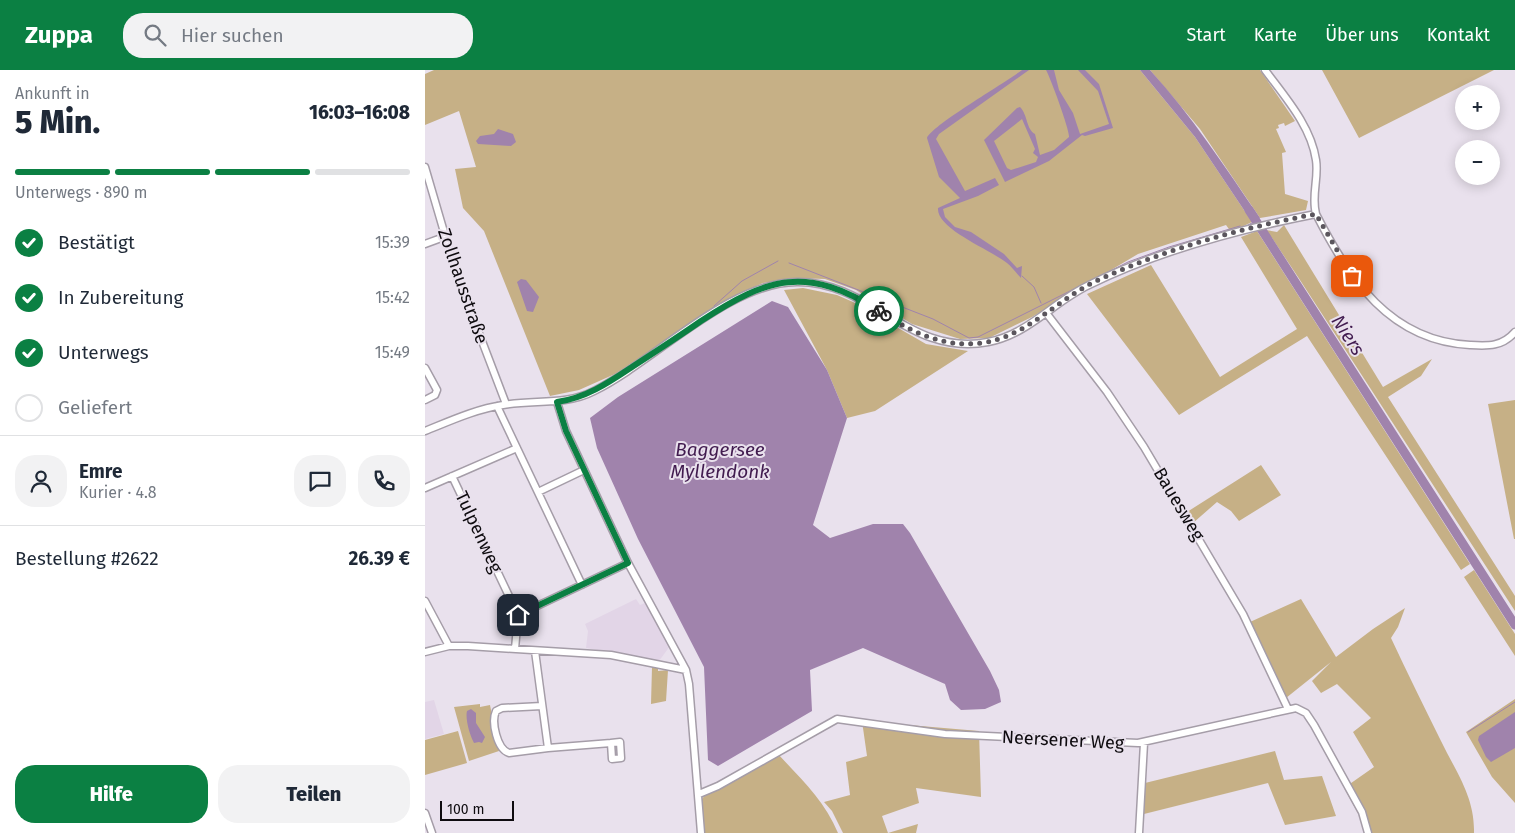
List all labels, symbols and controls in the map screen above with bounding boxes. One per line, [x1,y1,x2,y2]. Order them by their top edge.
search box [123,13,473,58]
text: Zuppa [25,21,93,49]
icon: search [141,21,169,49]
text: Hier suchen [181,24,284,47]
text: Start [1186,24,1226,46]
text: Karte [1254,24,1297,46]
text: Über uns [1325,24,1399,46]
text: Kontakt [1427,24,1490,46]
text: Ankunft in [15,84,90,103]
map controls [1455,85,1500,185]
button: + [1455,85,1500,130]
text: 16:03–16:08 [309,101,410,124]
text: 5 Min. [15,103,100,141]
button: − [1455,140,1500,185]
text: Unterwegs · 890 m [15,183,147,202]
street label: Zollhausstraße [433,225,493,347]
icon: check [15,229,43,257]
text: Bestätigt [58,231,135,254]
text: 15:39 [375,233,410,252]
pin [1331,255,1373,297]
icon: bag [1338,262,1366,290]
icon: check [15,284,43,312]
text: In Zubereitung [58,286,183,309]
courier [854,286,904,336]
text: 15:42 [375,288,410,307]
icon: bike [865,297,893,325]
water label: Niers [1326,310,1370,360]
icon: check [15,339,43,367]
text: Unterwegs [58,341,149,364]
text: 15:49 [375,343,410,362]
text: Geliefert [58,396,132,419]
water label: Baggersee Myllendonk [670,438,770,483]
button: person [15,455,67,507]
button: chat [294,455,346,507]
button: phone [358,455,410,507]
text: Emre [79,460,122,483]
street label: Bauesweg [1149,463,1210,545]
text: Kurier · 4.8 [79,483,157,502]
street label: Tulpenweg [451,488,508,577]
text: Bestellung #2622 [15,547,159,570]
text: 26.39 € [349,547,410,570]
pin [497,594,539,636]
icon: home [504,601,532,629]
street label: Neersener Weg [1001,726,1125,754]
button: Hilfe [15,765,208,823]
button: Teilen [218,765,410,823]
scale bar [440,798,514,821]
text: 100 m [447,801,484,818]

